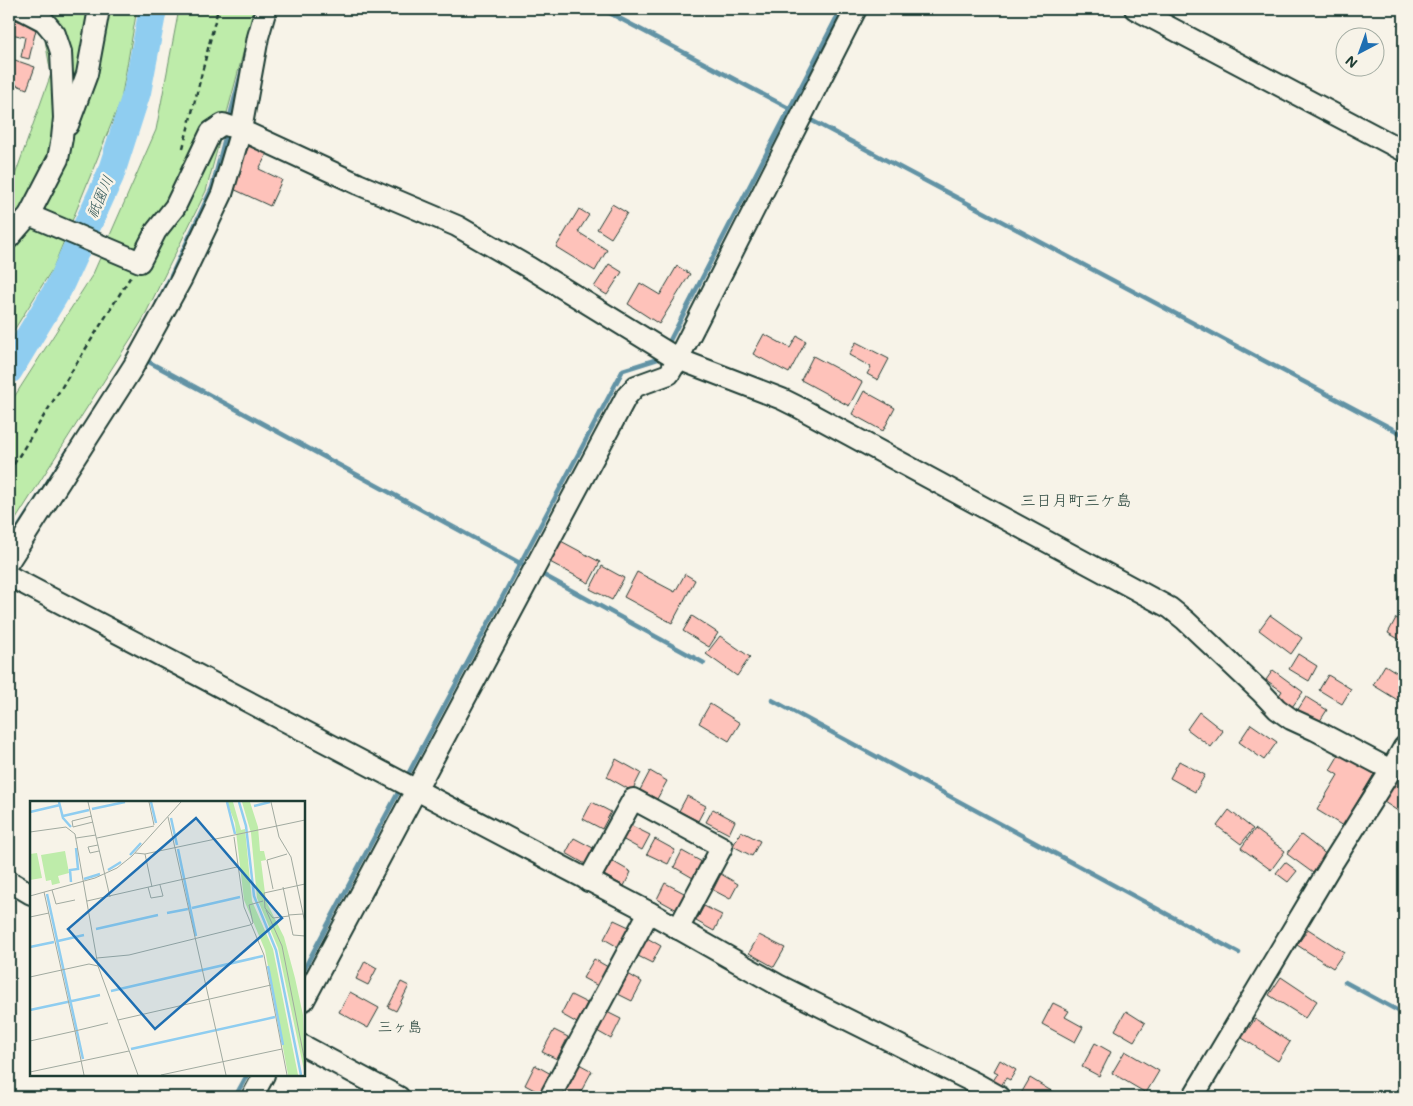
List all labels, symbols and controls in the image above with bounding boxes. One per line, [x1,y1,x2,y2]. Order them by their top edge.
north arrow [1336,28,1386,78]
text: N [1341,52,1361,73]
water label: 祇園川 [81,172,117,221]
district label: 三日月町三ケ島 [1020,489,1132,510]
inset map [30,801,305,1076]
district label: 三ヶ島 [377,1016,423,1036]

